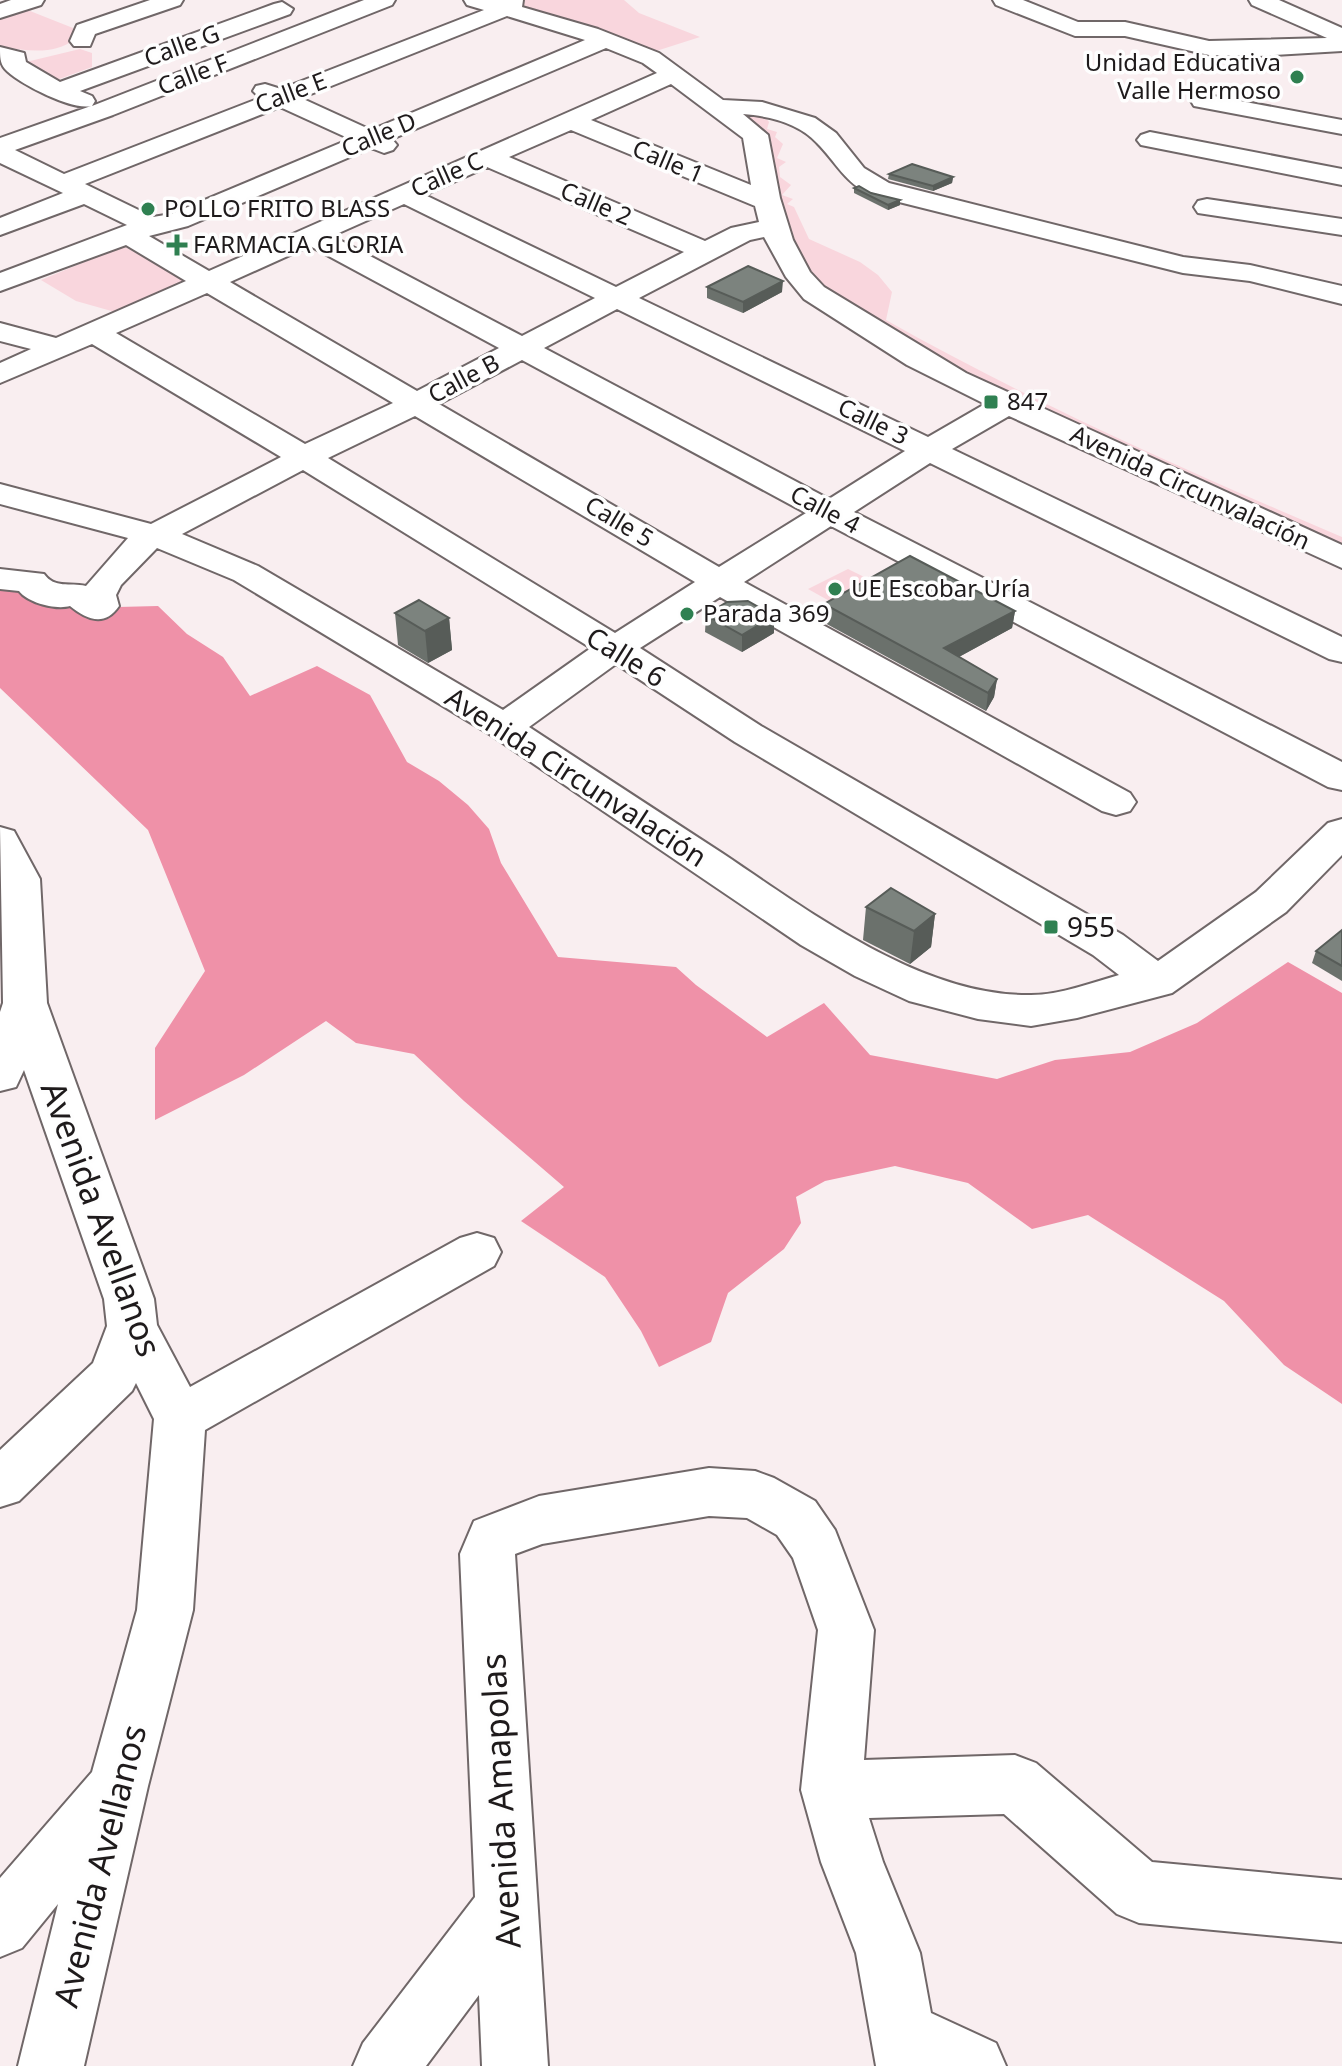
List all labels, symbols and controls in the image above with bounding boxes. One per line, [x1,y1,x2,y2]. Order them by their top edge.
street label: Calle G [139,16,224,73]
street label: Calle F [152,45,233,102]
place label: Unidad Educativa Valle Hermoso [1085,45,1281,106]
street label: Calle E [250,63,331,120]
marker: Unidad Educativa Valle Hermoso [1288,68,1306,86]
street label: Calle D [336,103,421,164]
street label: Calle 1 [628,131,709,190]
street label: Calle C [405,143,488,204]
street label: Calle 2 [556,173,637,232]
place label: POLLO FRITO BLASS [164,191,390,224]
marker: POLLO FRITO BLASS [139,200,157,218]
place label: FARMACIA GLORIA [193,227,404,260]
marker: FARMACIA GLORIA [168,236,186,254]
street label: Calle B [422,345,505,410]
place label: 847 [1007,384,1048,417]
street label: Calle 3 [833,389,914,452]
marker: 847 [982,393,1000,411]
street label: Avenida Circunvalación [1065,417,1316,557]
street label: Calle 4 [785,477,867,541]
street label: Calle 5 [579,487,660,554]
place label: UE Escobar Uría [851,571,1031,604]
marker: UE Escobar Uría [826,580,844,598]
place label: Parada 369 [703,596,830,629]
marker: Parada 369 [678,605,696,623]
street label: Calle 6 [580,617,673,695]
street label: Avenida Circunvalación [439,677,715,875]
place label: 955 [1067,907,1115,945]
marker: 955 [1042,918,1060,936]
street label: Avenida Avellanos [31,1075,173,1363]
street label: Avenida Amapolas [469,1653,531,1950]
street label: Avenida Avellanos [42,1720,156,2012]

